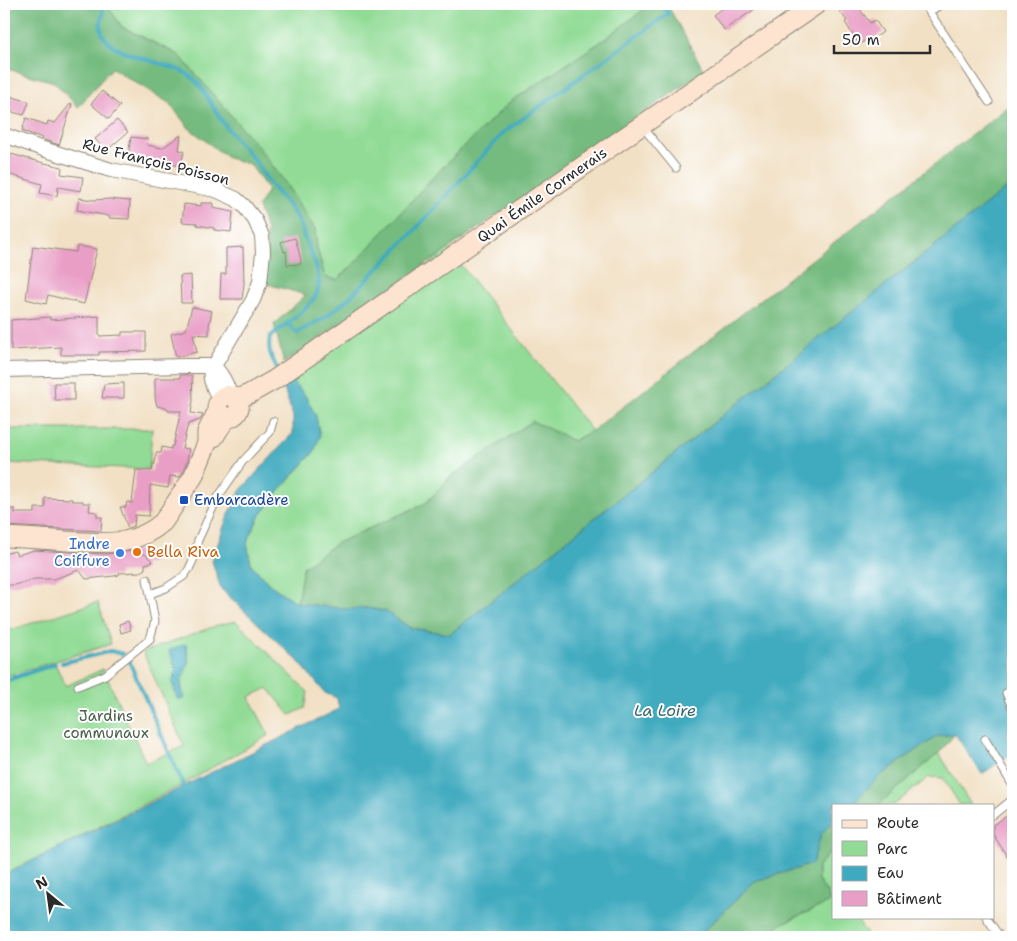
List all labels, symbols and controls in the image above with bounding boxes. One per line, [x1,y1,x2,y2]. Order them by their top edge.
scale bar [834,22,931,54]
text: 50 m [842,30,880,50]
street label: Rue François Poisson [80,134,232,190]
street label: Quai Émile Cormerais [473,142,611,247]
place label: Embarcadère [194,490,289,510]
marker: Embarcadère [178,494,190,506]
place label: Indre Coiffure [54,534,110,571]
place label: Bella Riva [147,542,220,562]
marker: Bella Riva [131,546,143,558]
marker: Indre Coiffure [114,547,126,559]
water label: La Loire [634,700,696,721]
park label: Jardins communaux [63,706,149,743]
legend [832,804,994,918]
text: Route [877,813,919,833]
text: Parc [877,839,908,859]
text: Eau [877,863,904,883]
north arrow [22,868,72,918]
text: N [32,872,51,893]
text: Bâtiment [877,889,942,909]

